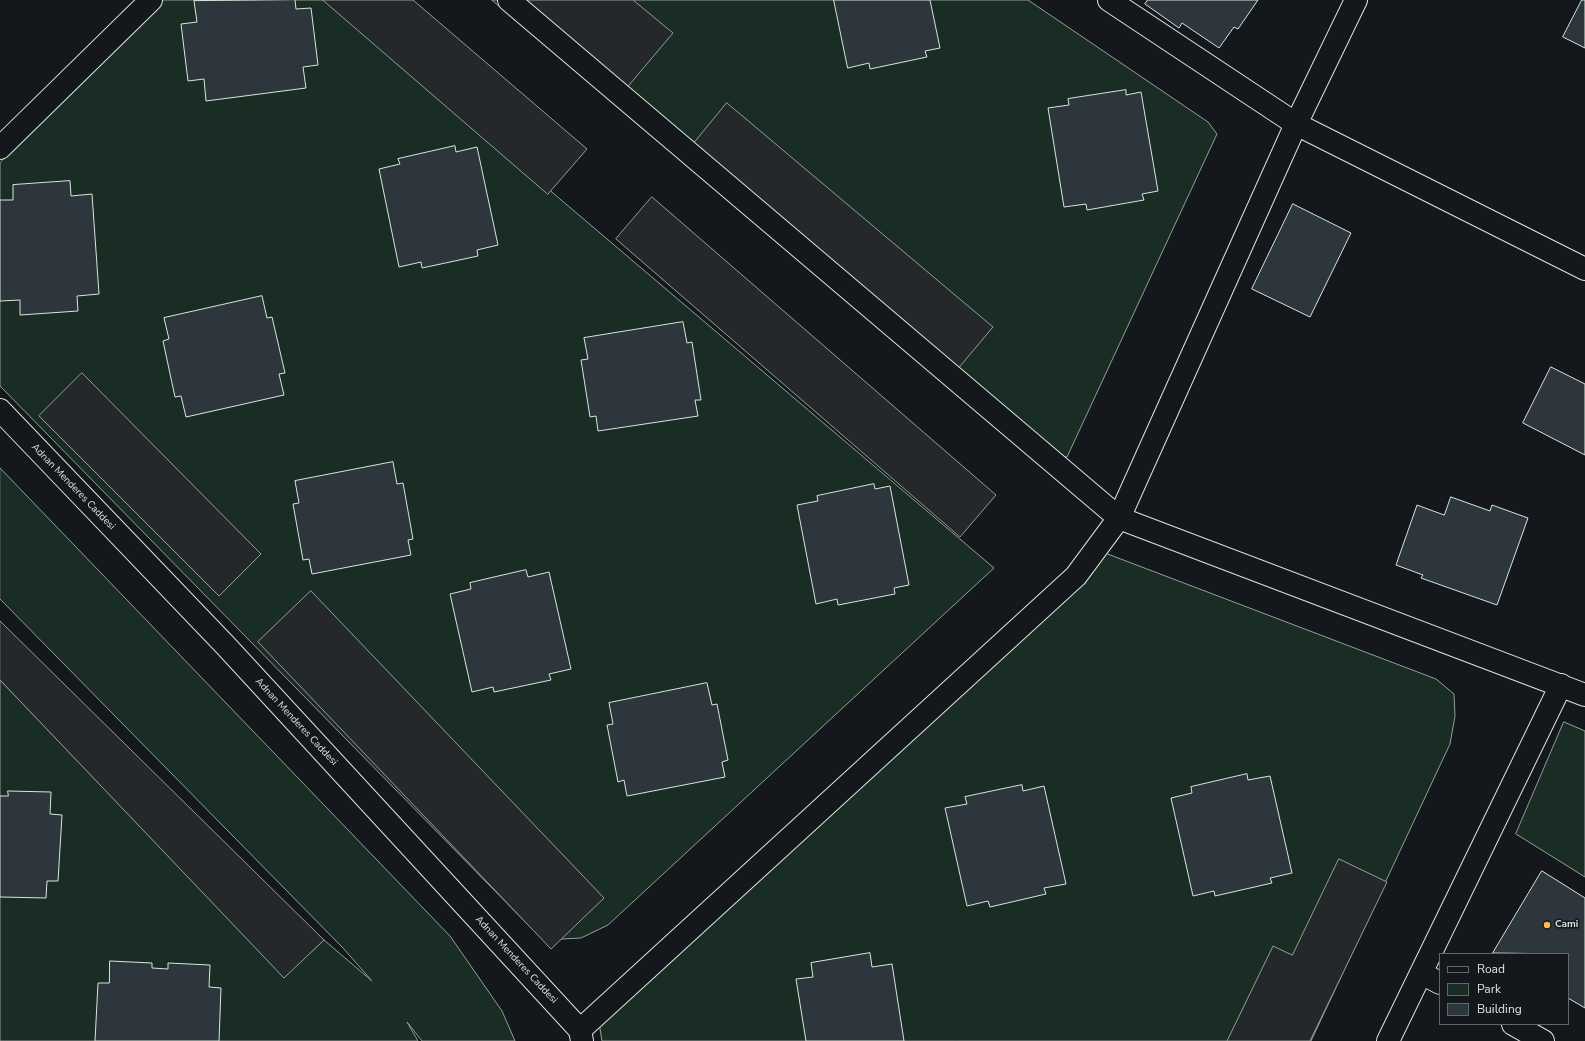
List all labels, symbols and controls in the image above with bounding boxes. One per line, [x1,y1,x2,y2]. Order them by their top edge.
street label: Adnan Menderes Caddesi [29,441,117,533]
street label: Adnan Menderes Caddesi [252,676,340,768]
street label: Adnan Menderes Caddesi [472,914,560,1006]
place label: Cami [1555,919,1578,931]
marker: Cami [1542,920,1552,930]
legend [1439,953,1569,1025]
text: Road [1477,961,1505,977]
text: Park [1477,981,1501,997]
text: Building [1477,1001,1522,1017]

